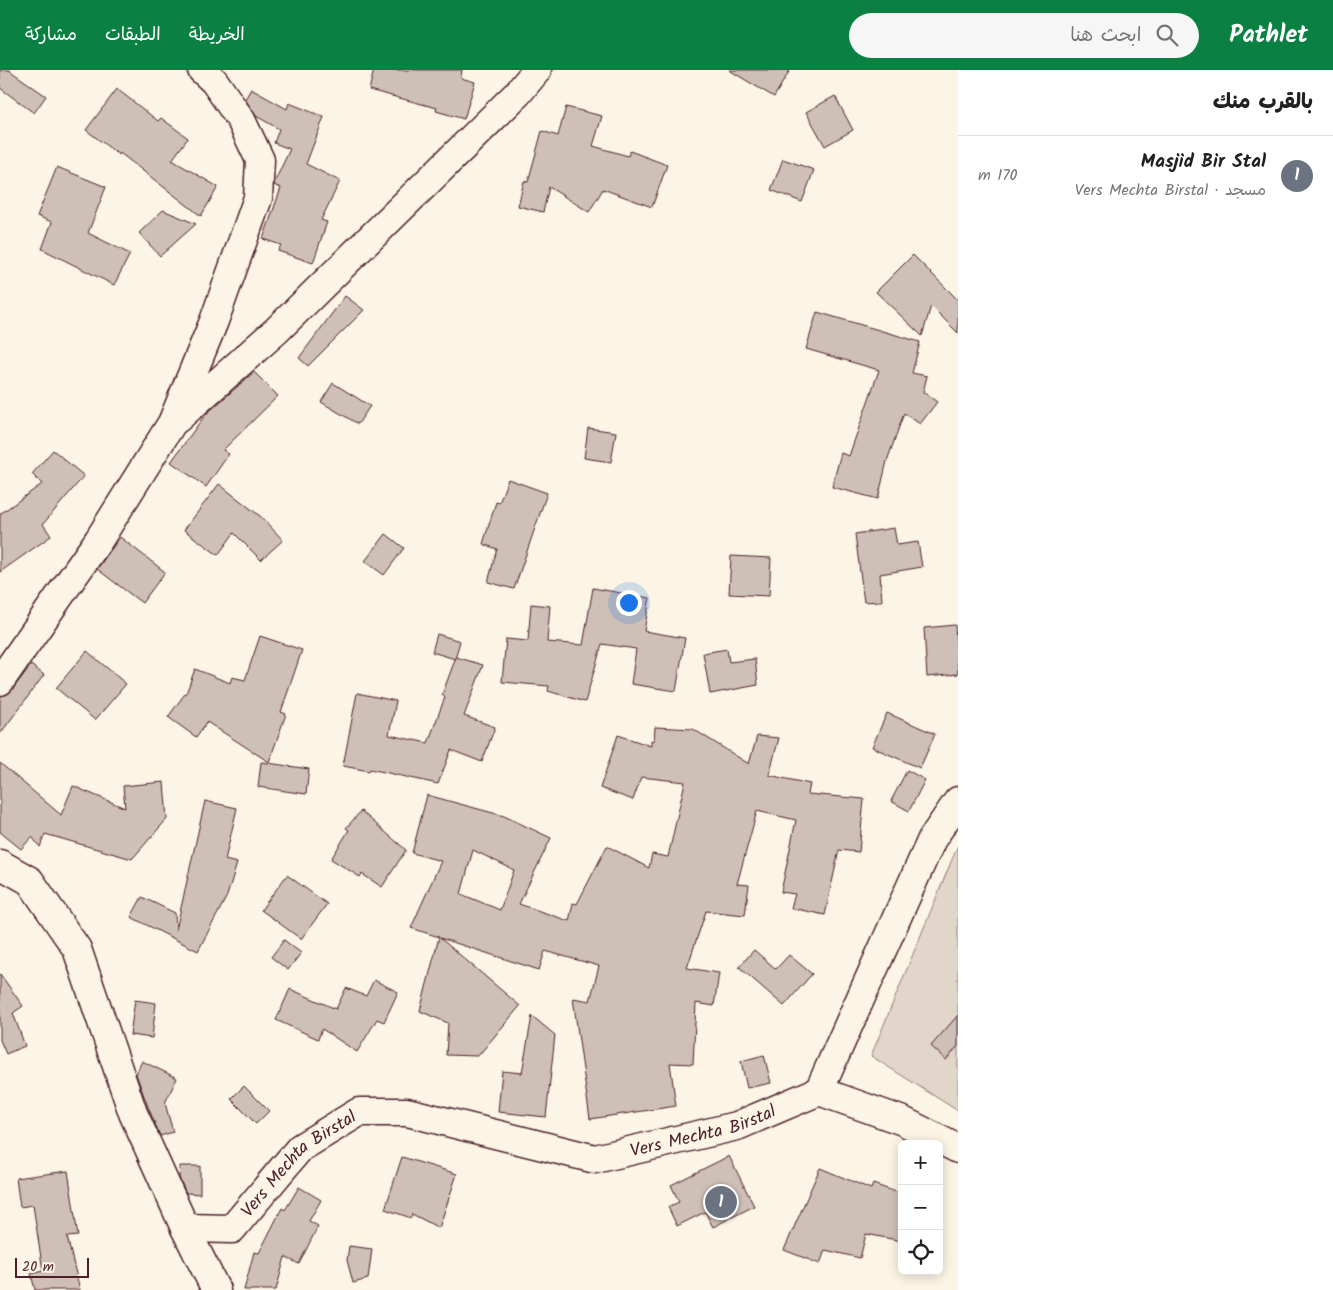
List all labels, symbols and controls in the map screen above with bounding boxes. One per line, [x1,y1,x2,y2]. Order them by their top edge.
search box [849,13,1199,58]
text: Pathlet [1229,16,1308,55]
text: مشاركة [25,21,77,50]
text: الطبقات [105,21,161,50]
text: الخريطة [189,21,245,50]
text: ابحث هنا [1070,21,1141,51]
icon: search [1153,21,1181,49]
text: بالقرب منك [1213,86,1313,119]
text: Masjid Bir Stal [1141,147,1266,177]
text: 170 m [978,163,1018,188]
text: 1 [1295,163,1299,188]
text: مسجد · Vers Mechta Birstal [1075,178,1266,203]
your location [616,590,642,616]
street label: Vers Mechta Birstal [628,1098,782,1166]
street label: Vers Mechta Birstal [234,1103,363,1225]
map controls [898,1140,943,1275]
button: + [898,1140,943,1185]
pin: 1 [705,1183,737,1221]
button: − [898,1185,943,1230]
button: locate [898,1230,943,1275]
scale bar [15,1255,89,1278]
text: 20 m [22,1256,54,1278]

